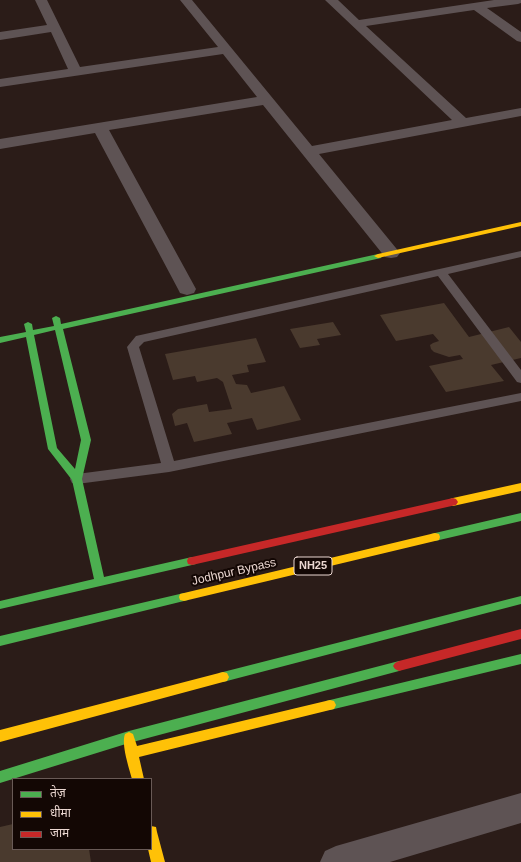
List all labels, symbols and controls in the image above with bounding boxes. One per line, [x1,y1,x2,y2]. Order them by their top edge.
street label: Jodhpur Bypass [190,555,278,589]
road number: NH25 [294,557,332,575]
legend [12,778,152,850]
text: तेज़ [50,786,66,800]
text: धीमा [50,806,71,820]
text: जाम [50,826,69,840]

